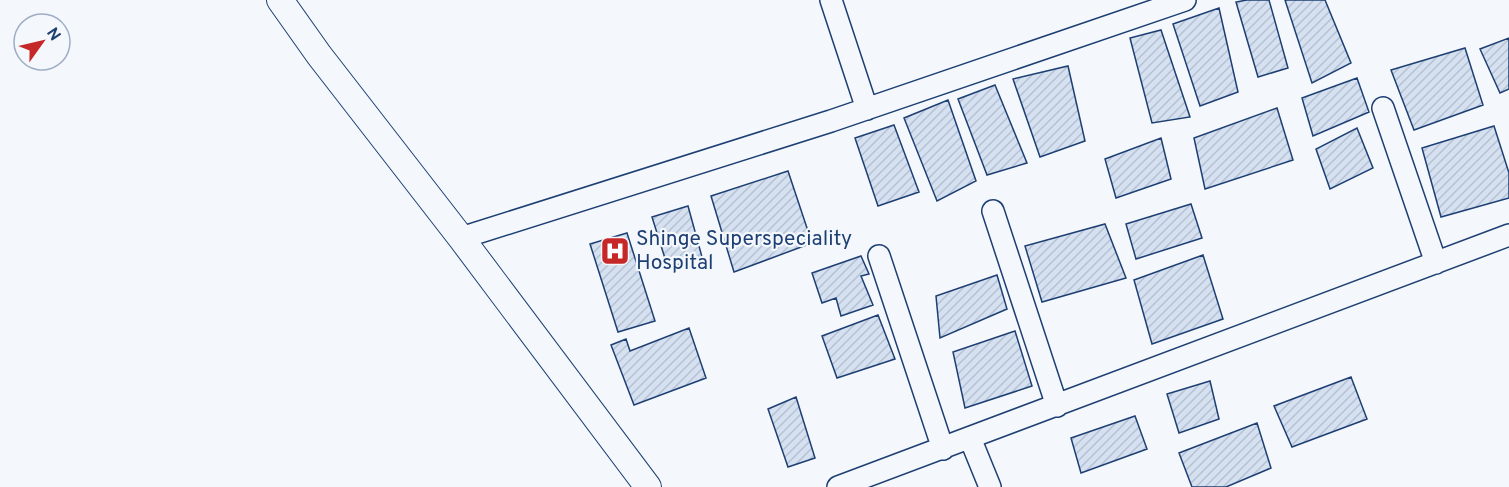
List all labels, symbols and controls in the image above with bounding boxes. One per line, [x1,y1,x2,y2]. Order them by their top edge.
north arrow [12,12,72,72]
text: N [41,24,64,45]
place label: Shinge Superspeciality Hospital [636,226,852,277]
hospital icon: Shinge Superspeciality Hospital [599,235,631,267]

